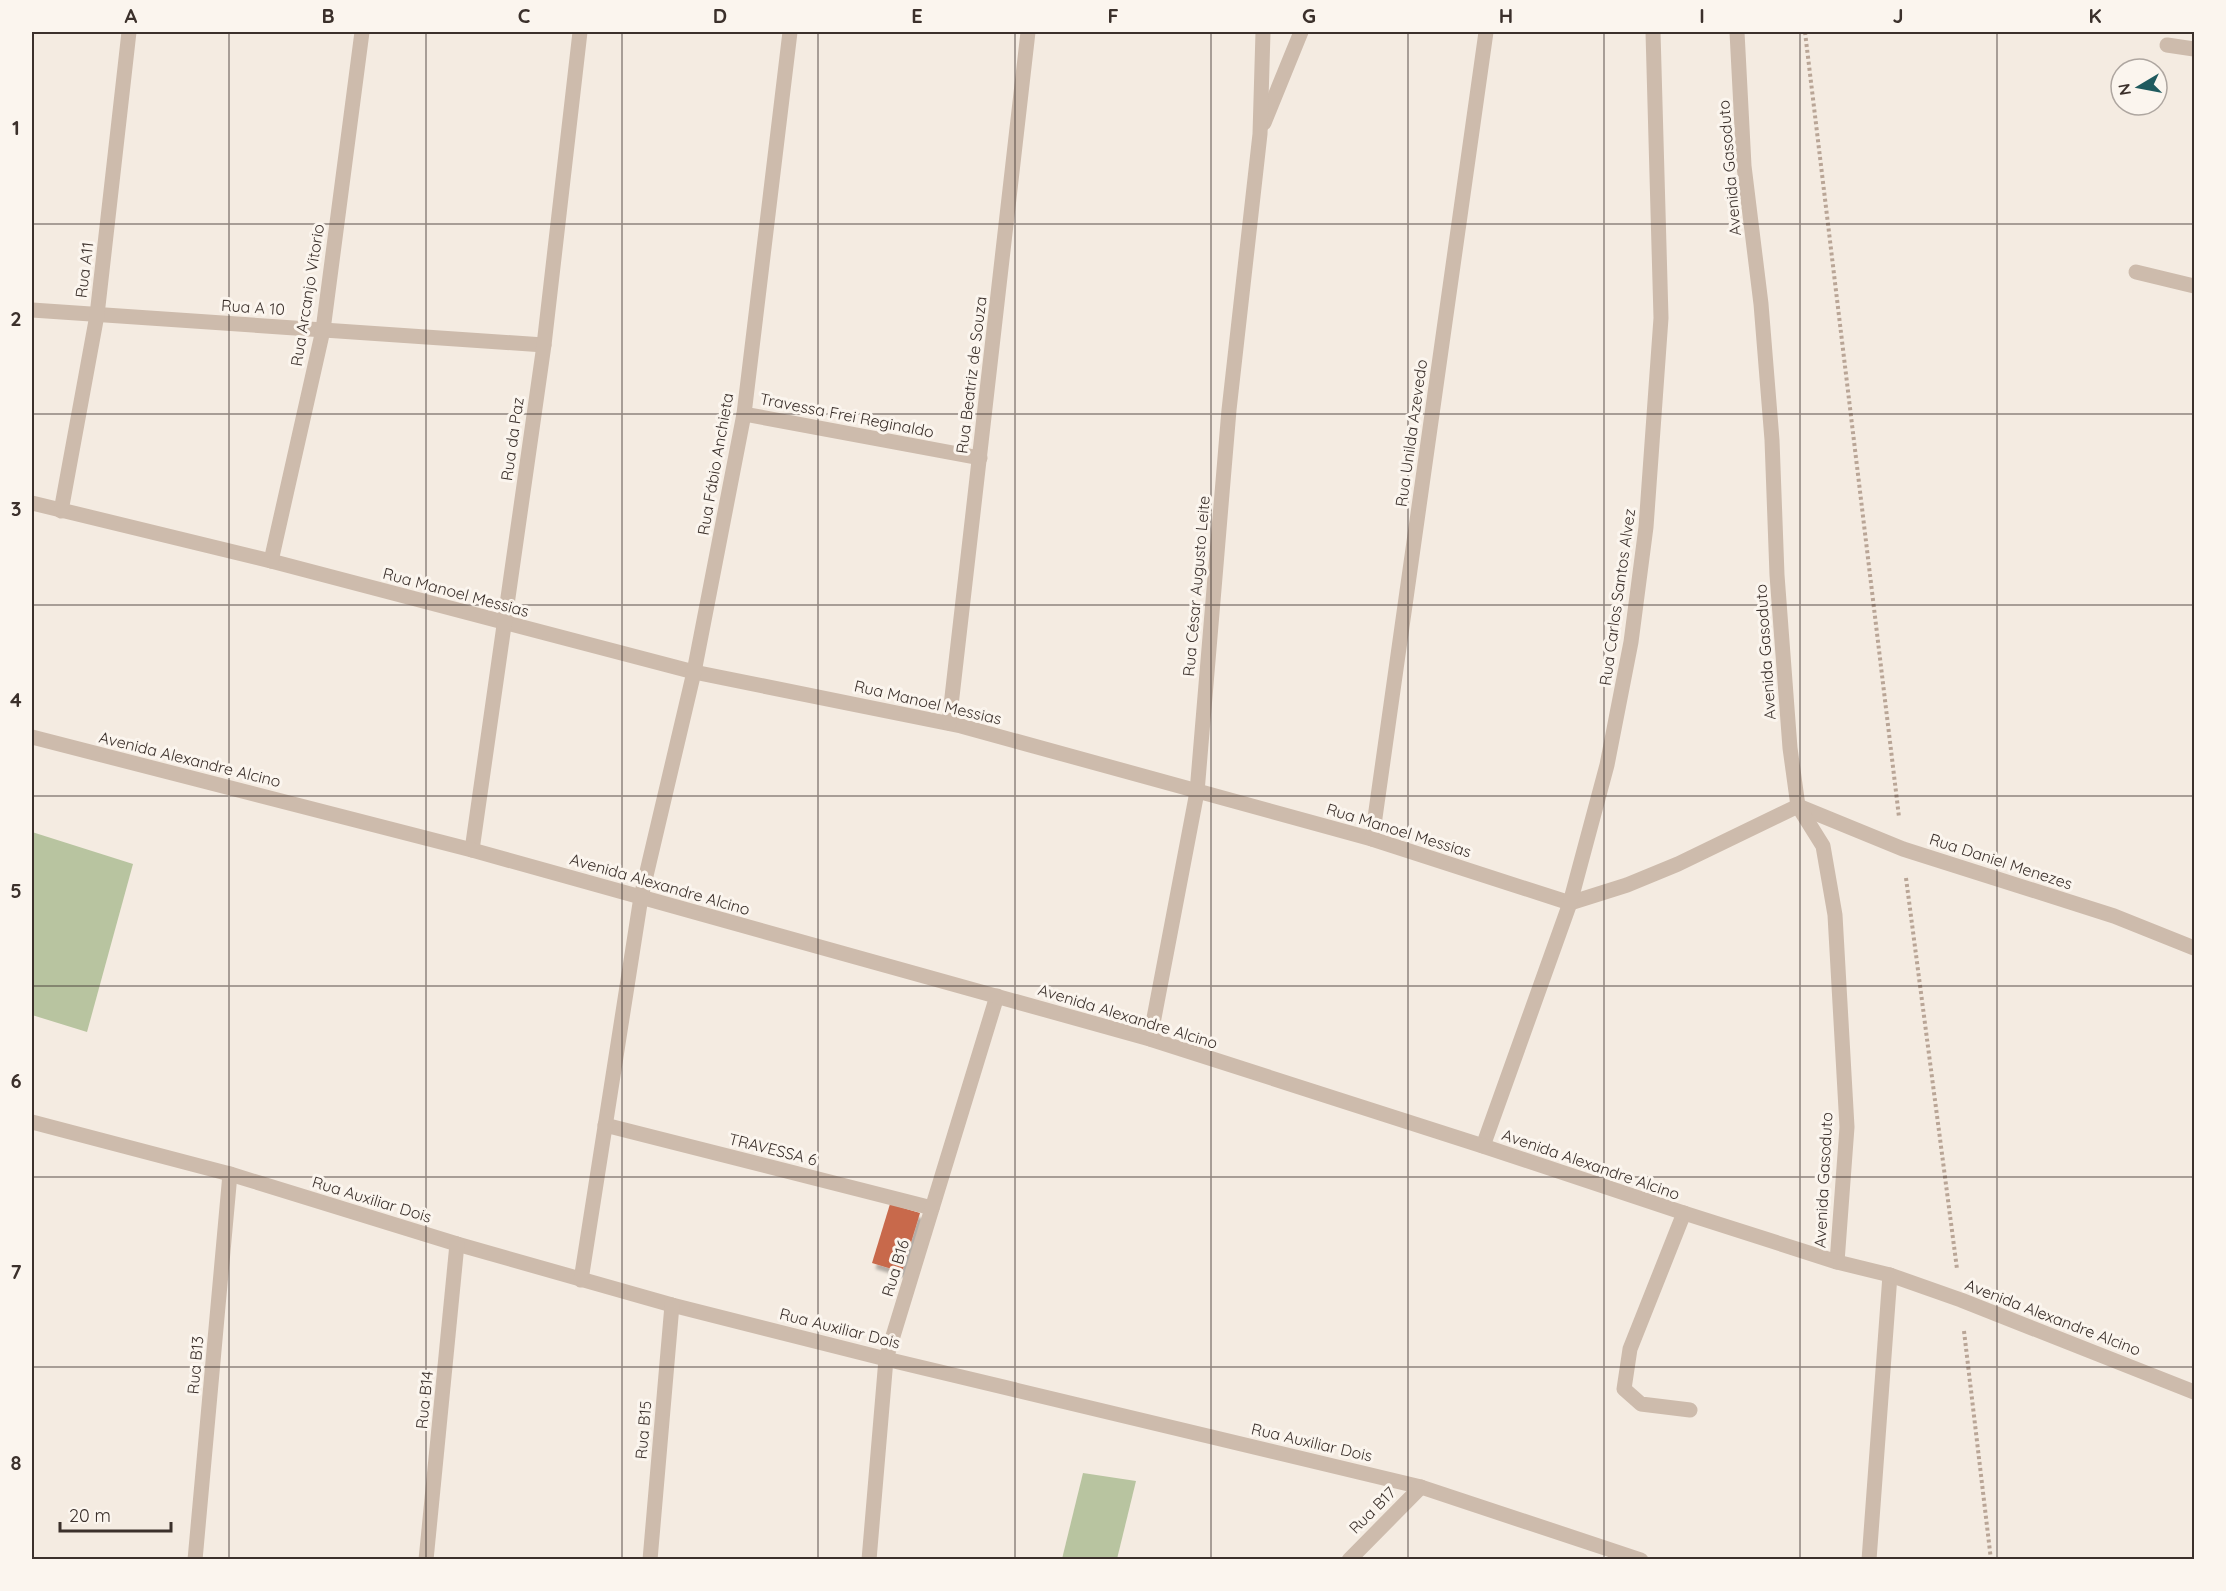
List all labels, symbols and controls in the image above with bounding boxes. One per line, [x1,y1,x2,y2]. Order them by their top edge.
text: A [125,3,138,28]
text: B [321,3,335,28]
text: C [518,3,531,28]
text: D [713,3,727,28]
text: E [911,3,923,28]
text: F [1107,3,1119,28]
text: G [1302,3,1316,28]
text: H [1499,3,1513,28]
text: I [1699,3,1705,28]
text: J [1892,3,1904,28]
text: K [2088,3,2102,28]
north arrow [2109,57,2169,117]
text: N [2113,82,2135,97]
street label: Avenida Gasoduto [1713,99,1745,237]
text: 1 [12,115,20,140]
street label: Rua Arcanjo Vitorio [286,222,328,368]
street label: Rua A11 [71,241,97,299]
street label: Rua A 10 [220,295,286,319]
street label: Rua Beatriz de Souza [951,295,991,455]
text: 2 [10,306,22,331]
street label: Rua Unilda Azevedo [1391,358,1431,508]
street label: Travessa Frei Reginaldo [758,388,936,442]
street label: Rua Fábio Anchieta [693,391,737,537]
street label: Rua da Paz [496,396,528,482]
street label: Rua César Augusto Leite [1178,495,1214,677]
text: 3 [11,496,21,521]
street label: Rua Carlos Santos Alvez [1595,507,1639,687]
street label: Rua Manoel Messias [381,563,531,621]
street label: Avenida Gasoduto [1750,583,1780,721]
street label: Rua Manoel Messias [852,675,1004,729]
text: 4 [10,687,22,712]
street label: Avenida Alexandre Alcino [97,727,283,791]
street label: Rua Manoel Messias [1324,798,1474,862]
street label: Rua Daniel Menezes [1927,828,2075,894]
street label: Avenida Alexandre Alcino [568,849,752,919]
text: 5 [10,878,22,903]
street label: Avenida Alexandre Alcino [1036,979,1220,1053]
text: 6 [10,1068,22,1093]
street label: Avenida Gasoduto [1809,1112,1837,1248]
street label: Avenida Alexandre Alcino [1500,1124,1682,1204]
street label: TRAVESSA 6 [727,1128,820,1170]
street label: Rua Auxiliar Dois [310,1171,434,1227]
street label: Rua B16 [877,1237,913,1299]
text: 7 [11,1259,22,1284]
street label: Avenida Alexandre Alcino [1962,1274,2144,1360]
street label: Rua Auxiliar Dois [778,1303,902,1353]
street label: Rua B13 [182,1335,208,1395]
street label: Rua B14 [411,1370,437,1430]
street label: Rua B15 [630,1400,656,1460]
street label: Rua Auxiliar Dois [1249,1418,1375,1466]
text: 8 [11,1450,22,1475]
street label: Rua B17 [1344,1482,1400,1538]
scale bar [60,1495,171,1533]
text: 20 m [69,1504,111,1527]

